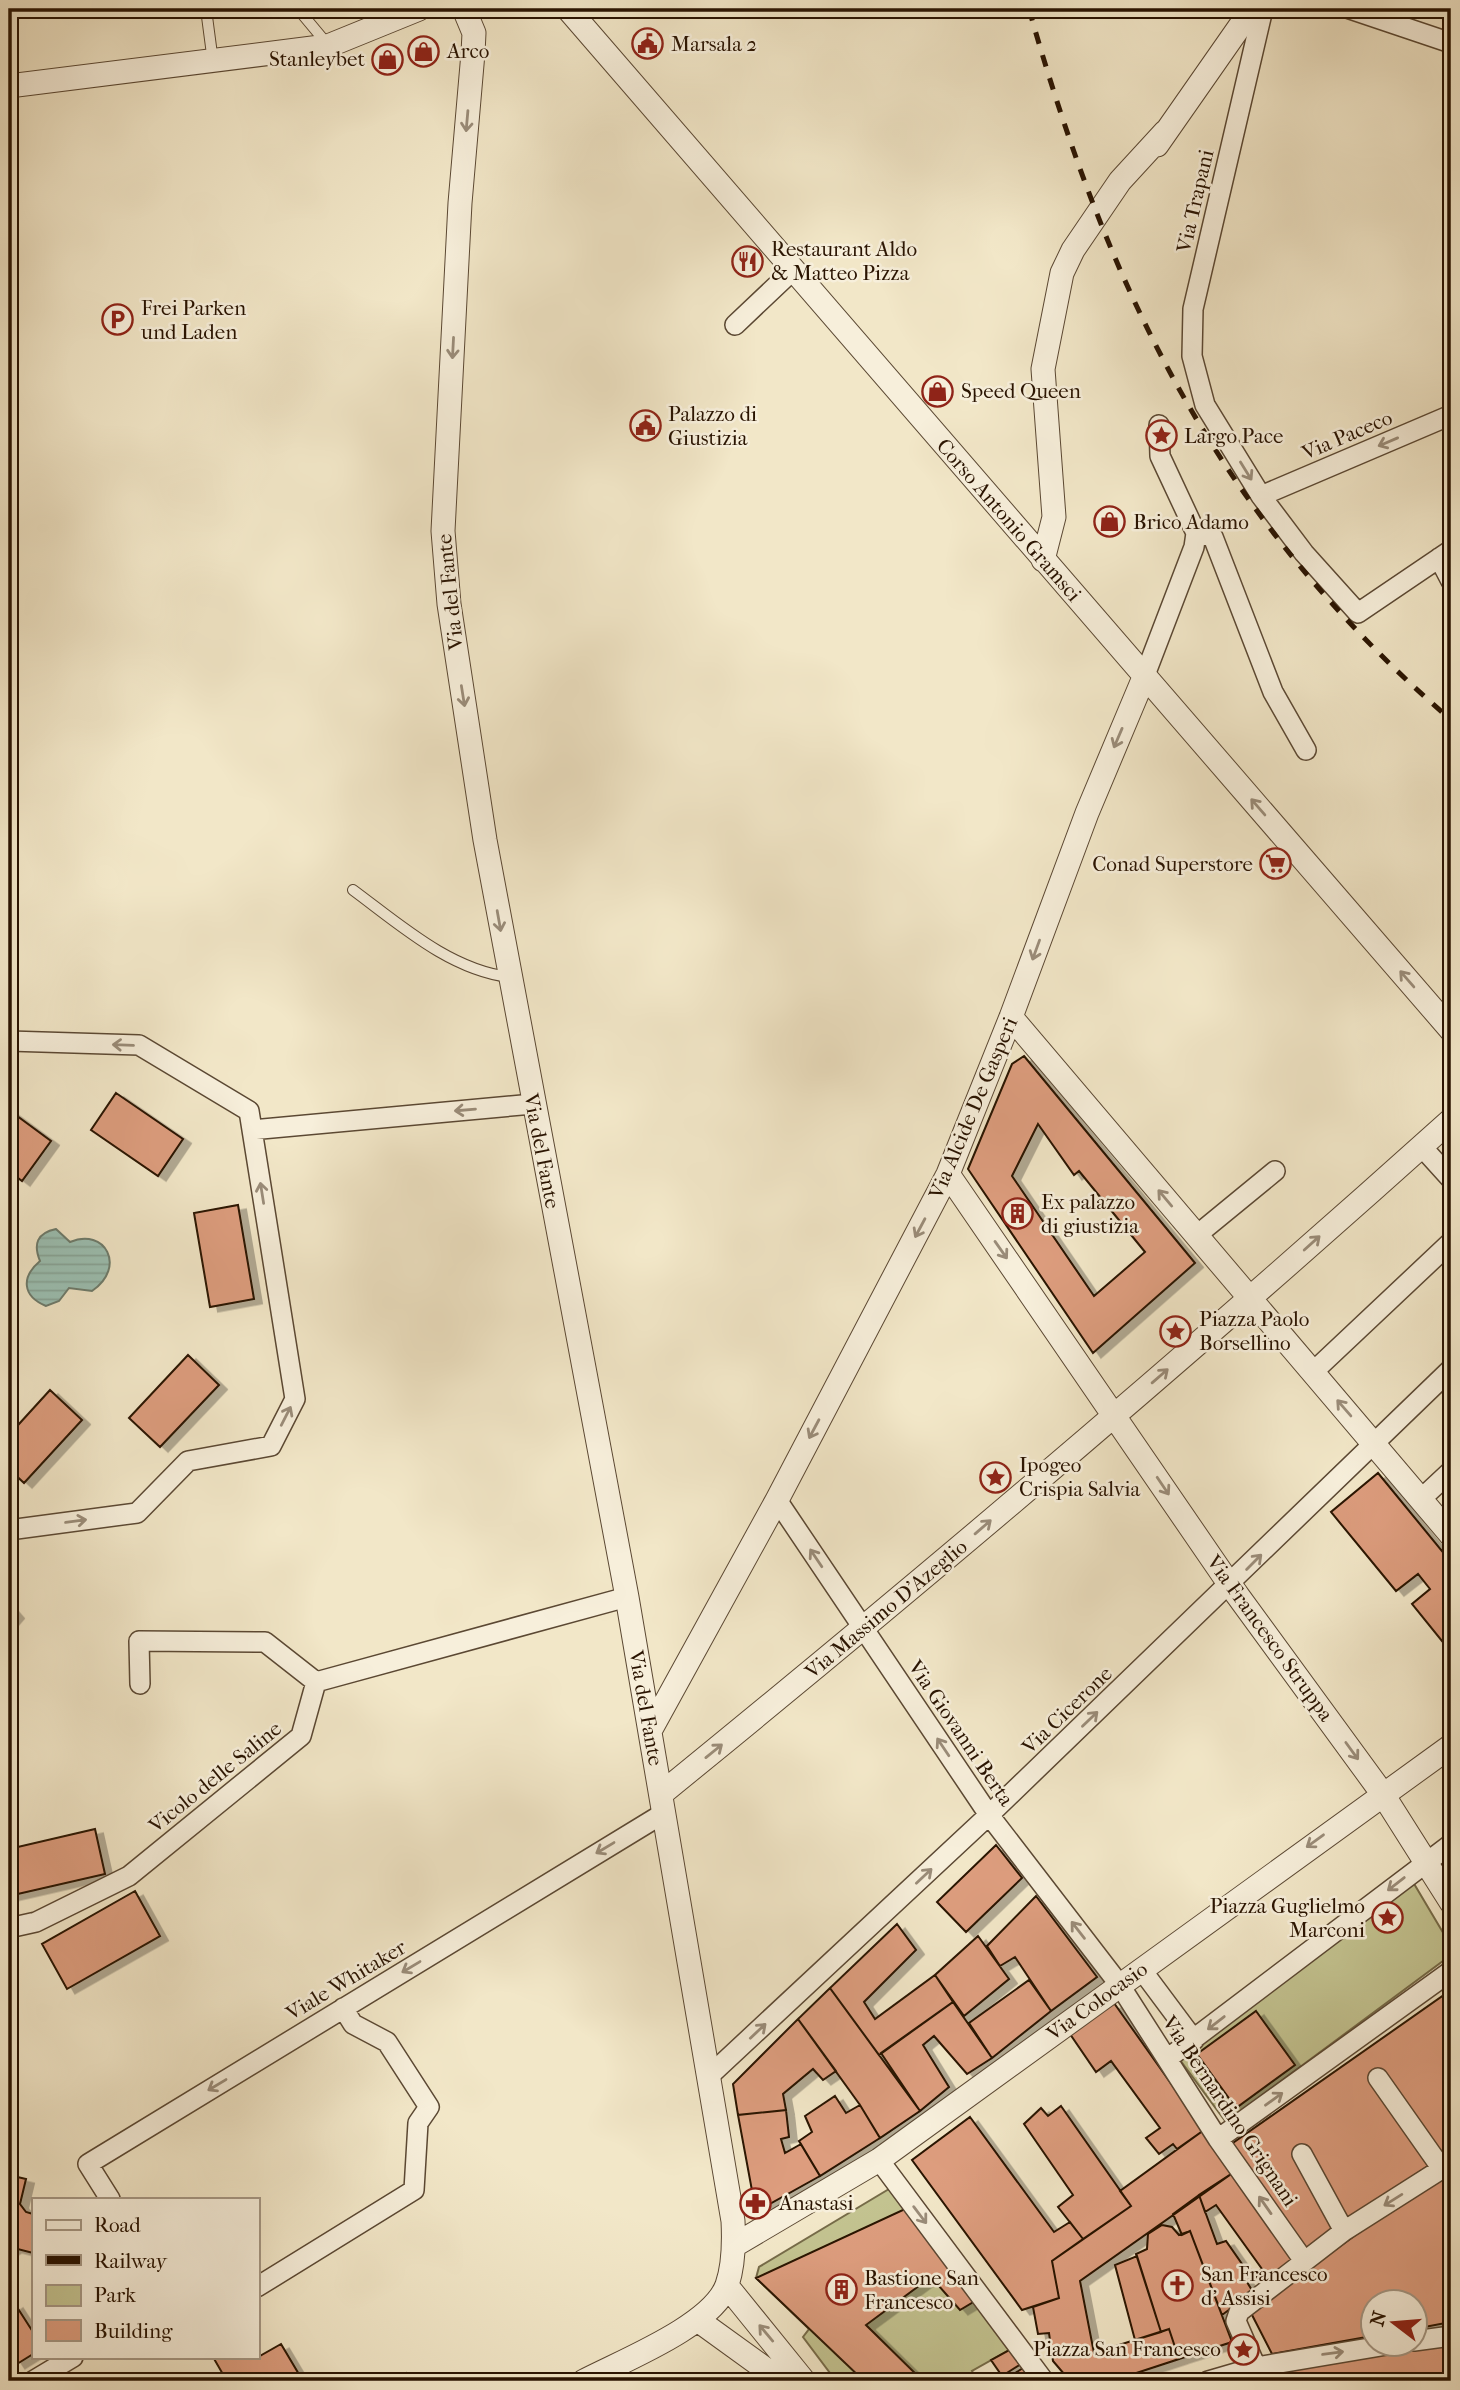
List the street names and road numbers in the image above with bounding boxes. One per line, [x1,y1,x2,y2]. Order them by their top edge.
street label: Via Trapani [1171,147,1218,256]
street label: Via Paceco [1297,405,1396,465]
street label: Corso Antonio Gramsci [932,434,1086,606]
street label: Via del Fante [432,533,468,652]
street label: Via Alcide De Gasperi [923,1014,1022,1203]
street label: Via del Fante [519,1090,565,1211]
street label: Via Massimo D'Azeglio [799,1534,972,1684]
street label: Via Francesco Struppa [1201,1549,1339,1726]
street label: Via del Fante [624,1647,668,1768]
street label: Via Giovanni Berta [903,1655,1019,1811]
street label: Via Cicerone [1016,1661,1117,1759]
street label: Vicolo delle Saline [143,1716,286,1838]
street label: Viale Whitaker [281,1935,410,2026]
street label: Via Colocasio [1041,1957,1152,2046]
street label: Via Bernardino Grignani [1157,2011,1303,2211]

